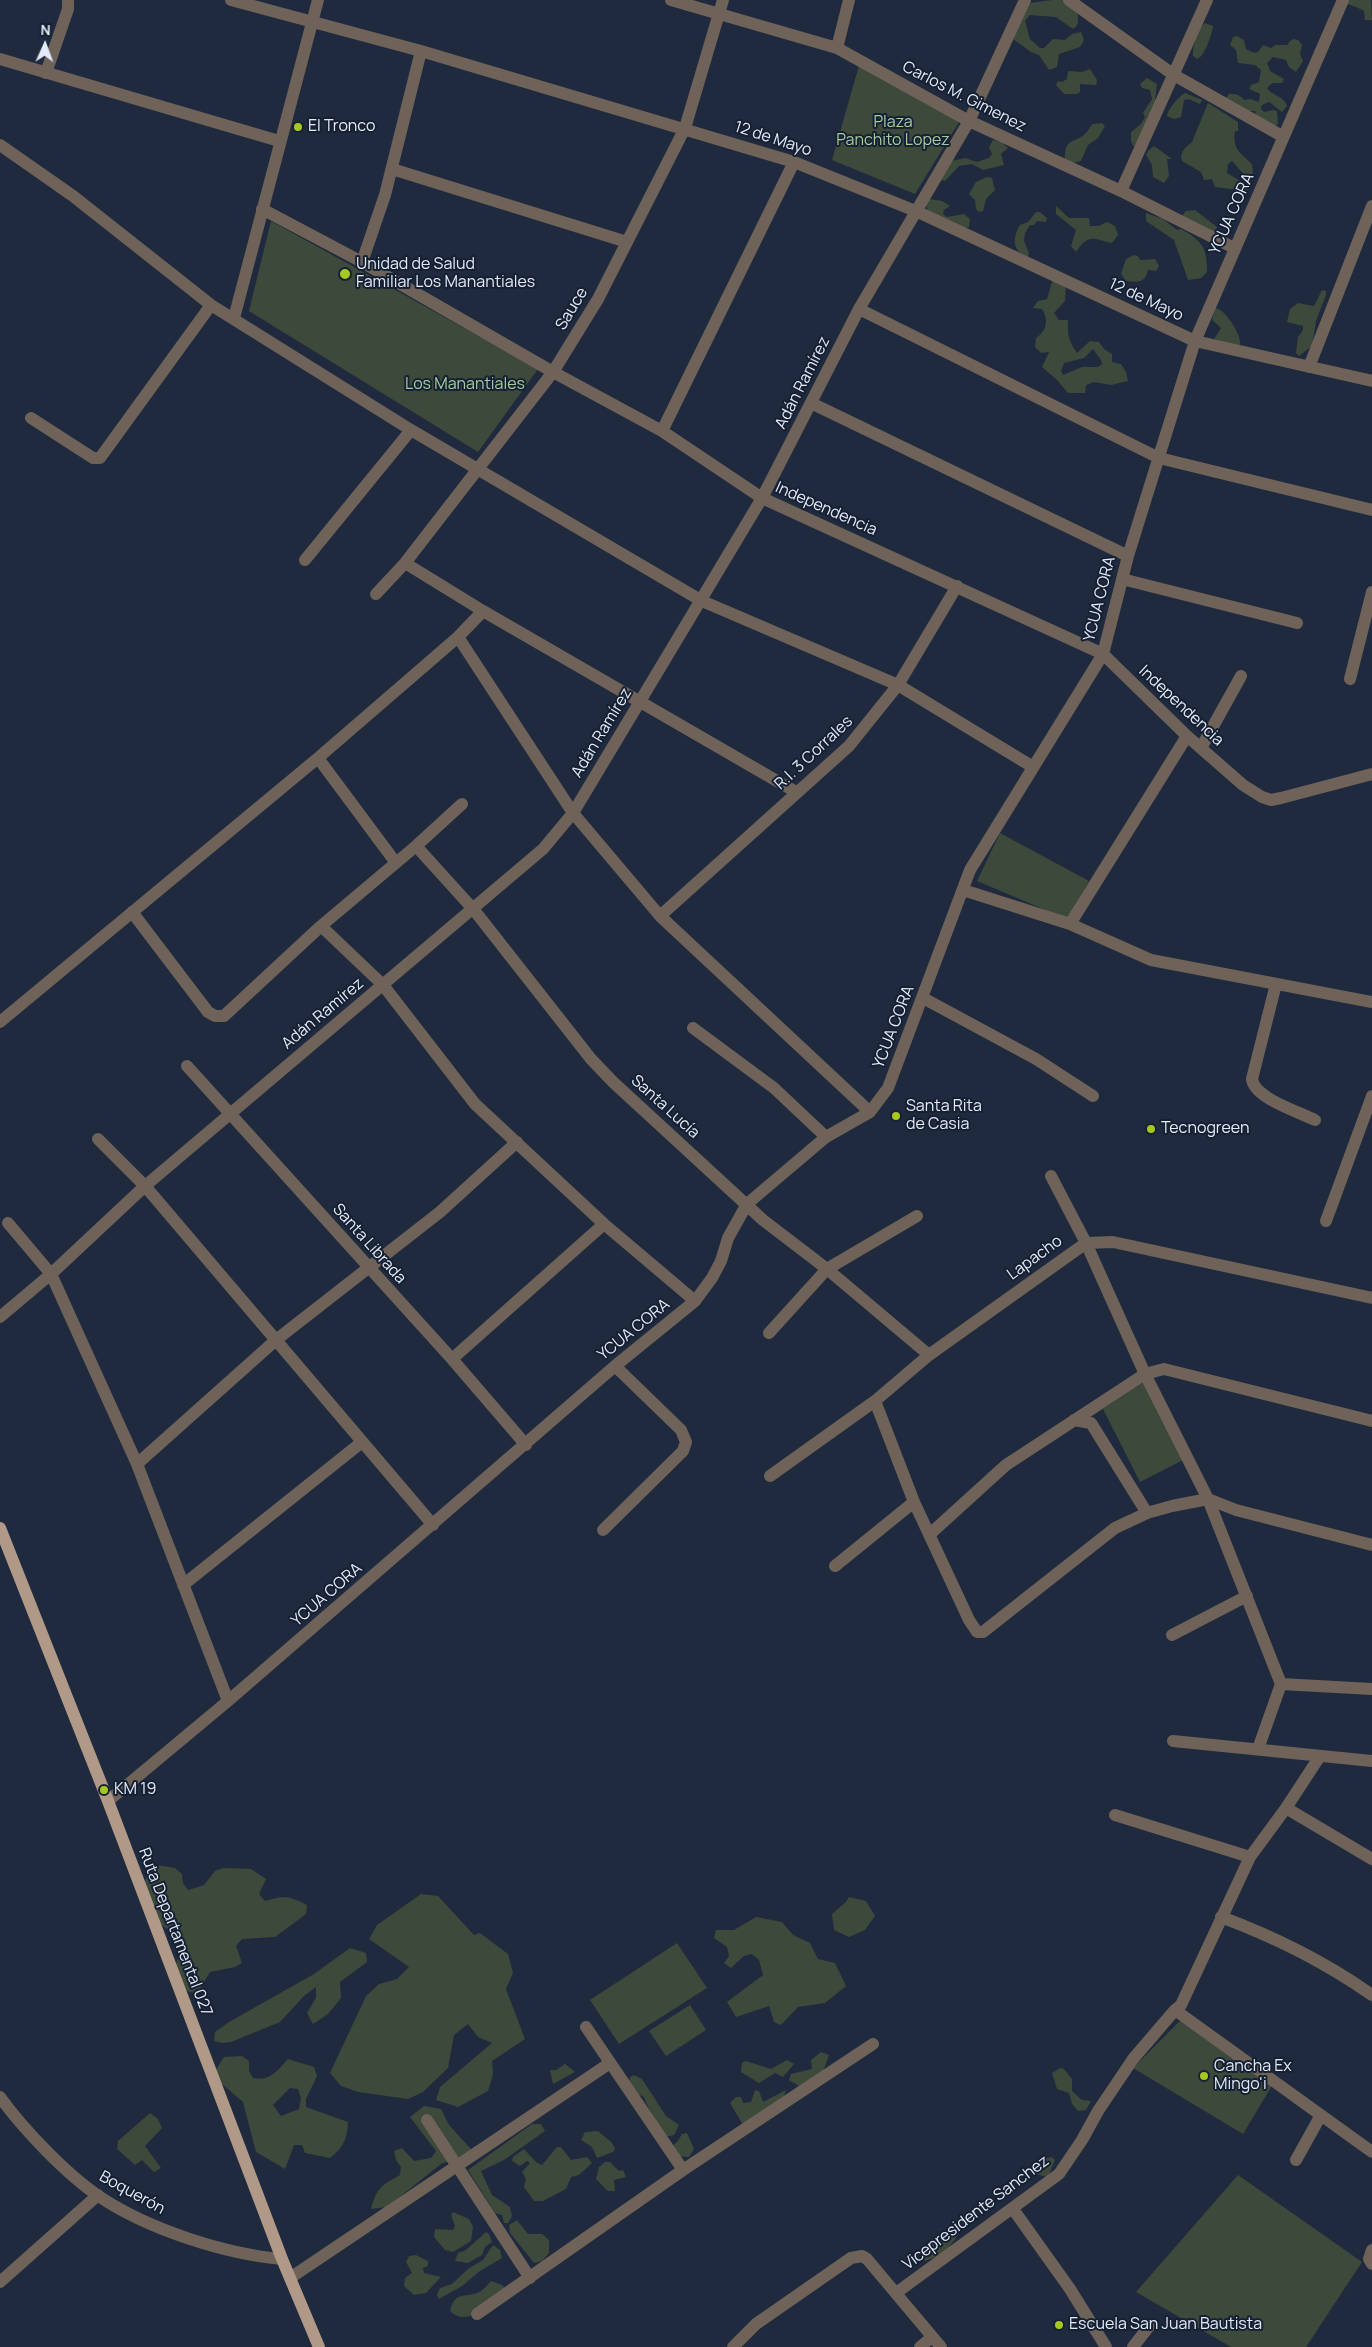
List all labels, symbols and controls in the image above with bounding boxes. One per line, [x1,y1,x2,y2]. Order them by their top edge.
north arrow [20,20,70,70]
text: N [40,20,51,39]
street label: Carlos M. Gimenez [899,57,1029,137]
park label: Plaza Panchito Lopez [836,113,950,151]
place label: El Tronco [308,117,375,137]
street label: 12 de Mayo [732,118,814,160]
marker: El Tronco [292,121,304,133]
street label: YCUA CORA [1206,170,1258,258]
place label: Unidad de Salud Familiar Los Manantiales [356,255,535,293]
marker: Unidad de Salud Familiar Los Manantiales [338,267,352,281]
street label: 12 de Mayo [1106,274,1186,326]
street label: Sauce [552,284,592,334]
street label: Adán Ramírez [772,334,834,432]
park label: Los Manantiales [405,375,525,395]
street label: Independencia [772,478,880,540]
street label: YCUA CORA [1080,554,1120,644]
street label: Independencia [1135,662,1227,750]
street label: Adán Ramírez [568,685,636,781]
street label: R.I. 3 Corrales [771,712,857,794]
street label: Adán Ramírez [278,974,368,1054]
street label: YCUA CORA [869,983,919,1071]
street label: Santa Lucía [627,1071,703,1143]
place label: Santa Rita de Casia [906,1097,982,1135]
marker: Santa Rita de Casia [890,1110,902,1122]
place label: Tecnogreen [1161,1119,1249,1139]
marker: Tecnogreen [1145,1123,1157,1135]
street label: Santa Librada [328,1200,410,1288]
street label: Lapacho [1004,1232,1066,1284]
street label: YCUA CORA [594,1295,674,1365]
street label: YCUA CORA [288,1559,366,1631]
place label: KM 19 [114,1780,156,1800]
marker: KM 19 [98,1784,110,1796]
street label: Ruta Departamental 027 [134,1845,216,2019]
place label: Cancha Ex Mingo'i [1214,2057,1292,2095]
marker: Cancha Ex Mingo'i [1198,2070,1210,2082]
street label: Vicepresidente Sanchez [899,2152,1053,2274]
street label: Boquerón [96,2167,168,2219]
place label: Escuela San Juan Bautista [1069,2315,1262,2335]
marker: Escuela San Juan Bautista [1053,2319,1065,2331]

